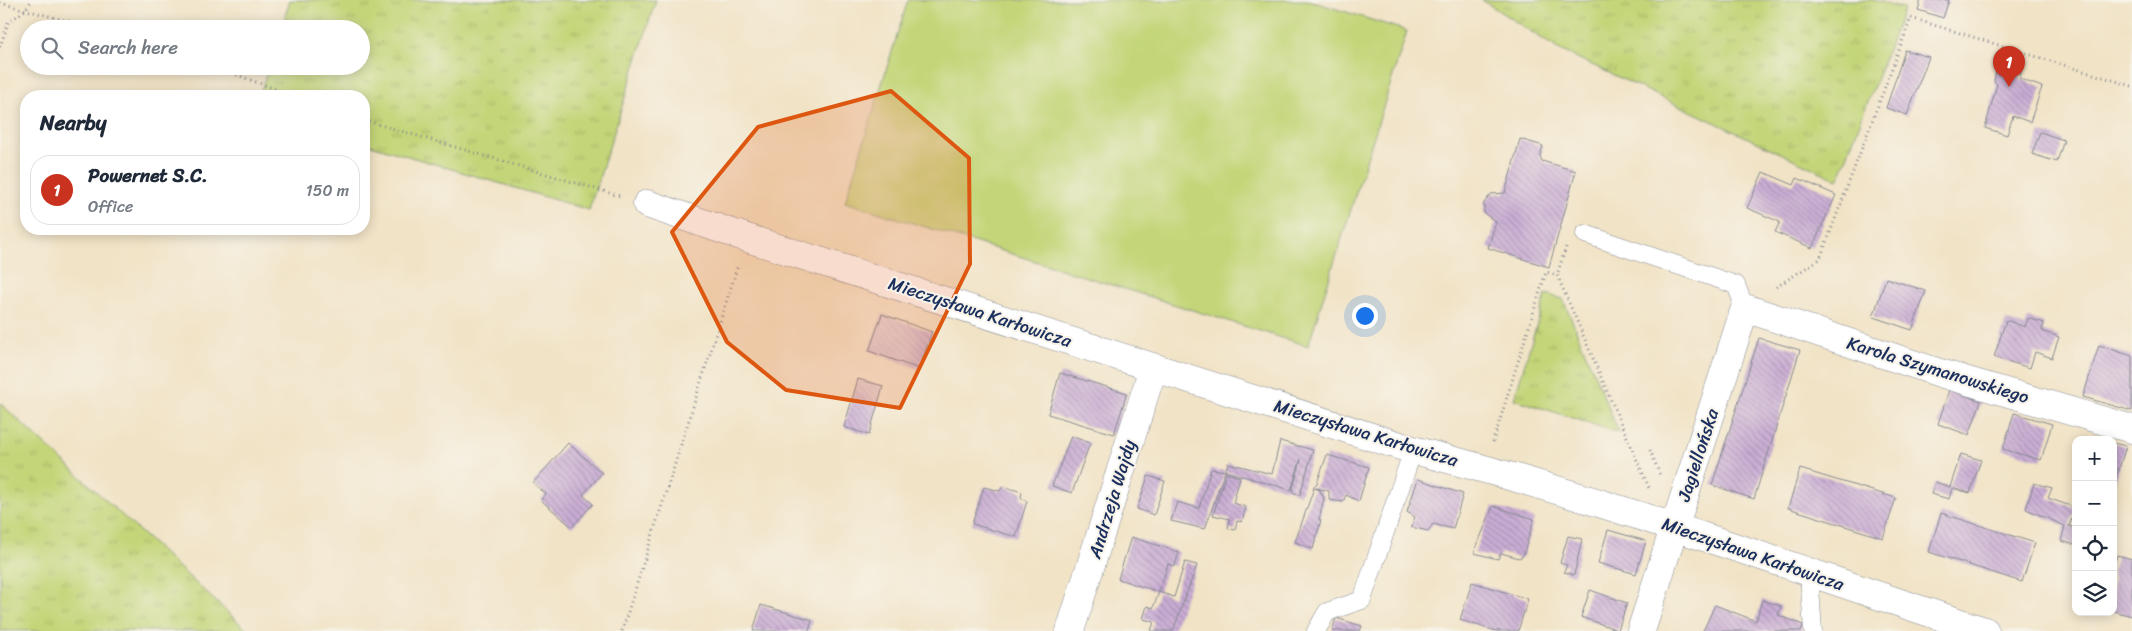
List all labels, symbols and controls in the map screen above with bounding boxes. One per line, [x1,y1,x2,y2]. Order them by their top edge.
search box [20,20,370,75]
text: Search here [78,31,178,64]
icon: search [38,34,66,62]
pin: 1 [1993,46,2025,87]
text: Nearby [40,104,106,142]
text: Powernet S.C. [88,159,208,192]
text: 1 [54,176,60,205]
text: 150 m [306,176,349,205]
text: Office [88,192,133,221]
street label: Mieczysława Karłowicza [884,267,1077,357]
your location [1352,303,1378,329]
street label: Karola Szymanowskiego [1843,327,2033,413]
street label: Mieczysława Karłowicza [1270,390,1463,477]
street label: Jagiellońska [1668,403,1728,507]
street label: Andrzeja Wajdy [1078,435,1145,563]
map controls [2072,436,2117,616]
button: + [2072,436,2117,481]
button: − [2072,481,2117,526]
street label: Mieczysława Karłowicza [1657,508,1849,601]
button: locate [2072,526,2117,571]
button: layers [2072,571,2117,616]

